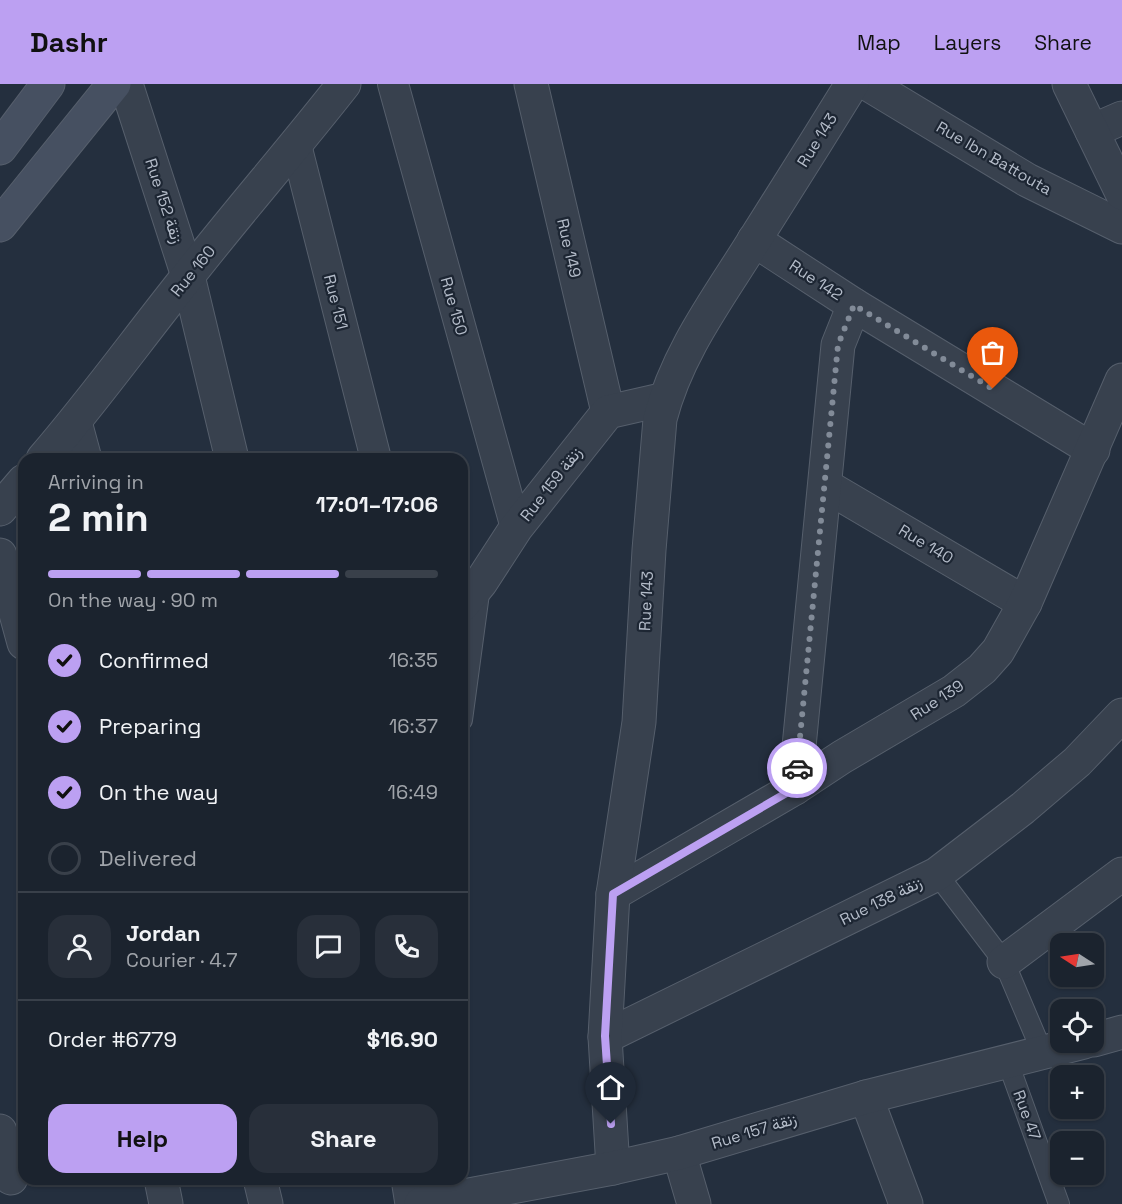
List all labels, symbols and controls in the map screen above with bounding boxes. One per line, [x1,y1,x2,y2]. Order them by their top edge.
text: Dashr [30,24,108,60]
text: Map [857,29,901,56]
text: Layers [934,29,1001,56]
text: Share [1034,29,1092,56]
street label: Rue 143 [792,109,842,171]
street label: Rue Ibn Battouta [932,116,1056,200]
street label: Rue 152 زنقة [140,156,188,246]
street label: Rue 149 [552,216,586,280]
street label: Rue 160 [166,241,220,301]
street label: Rue 142 [785,255,847,305]
street label: Rue 151 [319,272,353,332]
street label: Rue 150 [436,274,472,338]
pin [967,327,1018,389]
icon: bag [976,336,1009,369]
street label: Rue 159 زنقة [515,443,587,525]
text: Arriving in [48,469,144,495]
text: 17:01–17:06 [316,490,438,518]
text: 2 min [48,493,149,542]
street label: Rue 140 [895,519,957,569]
street label: Rue 143 [634,571,658,631]
text: On the way · 90 m [48,587,218,613]
icon: check [48,644,81,677]
text: Confirmed [99,646,209,674]
text: 16:35 [388,647,438,673]
street label: Rue 139 [906,675,968,725]
icon: check [48,710,81,743]
text: Preparing [99,712,201,740]
text: 16:37 [389,713,438,739]
courier [767,738,827,798]
icon: car [781,752,814,785]
icon: check [48,776,81,809]
text: On the way [99,778,218,806]
text: 16:49 [388,779,438,805]
text: Delivered [99,844,197,872]
street label: Rue 138 زنقة [836,872,926,930]
button: person [48,915,111,978]
button: chat [297,915,360,978]
button: phone [375,915,438,978]
text: Jordan [126,919,201,947]
north arrow [1050,933,1104,987]
map controls [1050,933,1104,1185]
text: Courier · 4.7 [126,947,237,973]
button: locate [1050,999,1104,1053]
text: Order #6779 [48,1025,177,1053]
text: $16.90 [367,1025,438,1053]
pin [585,1062,636,1124]
button: + [1050,1065,1104,1119]
icon: home [594,1071,627,1104]
street label: Rue 47 [1008,1087,1046,1143]
button: Help [48,1104,237,1173]
button: Share [249,1104,438,1173]
street label: Rue 157 زنقة [709,1108,799,1154]
button: − [1050,1131,1104,1185]

